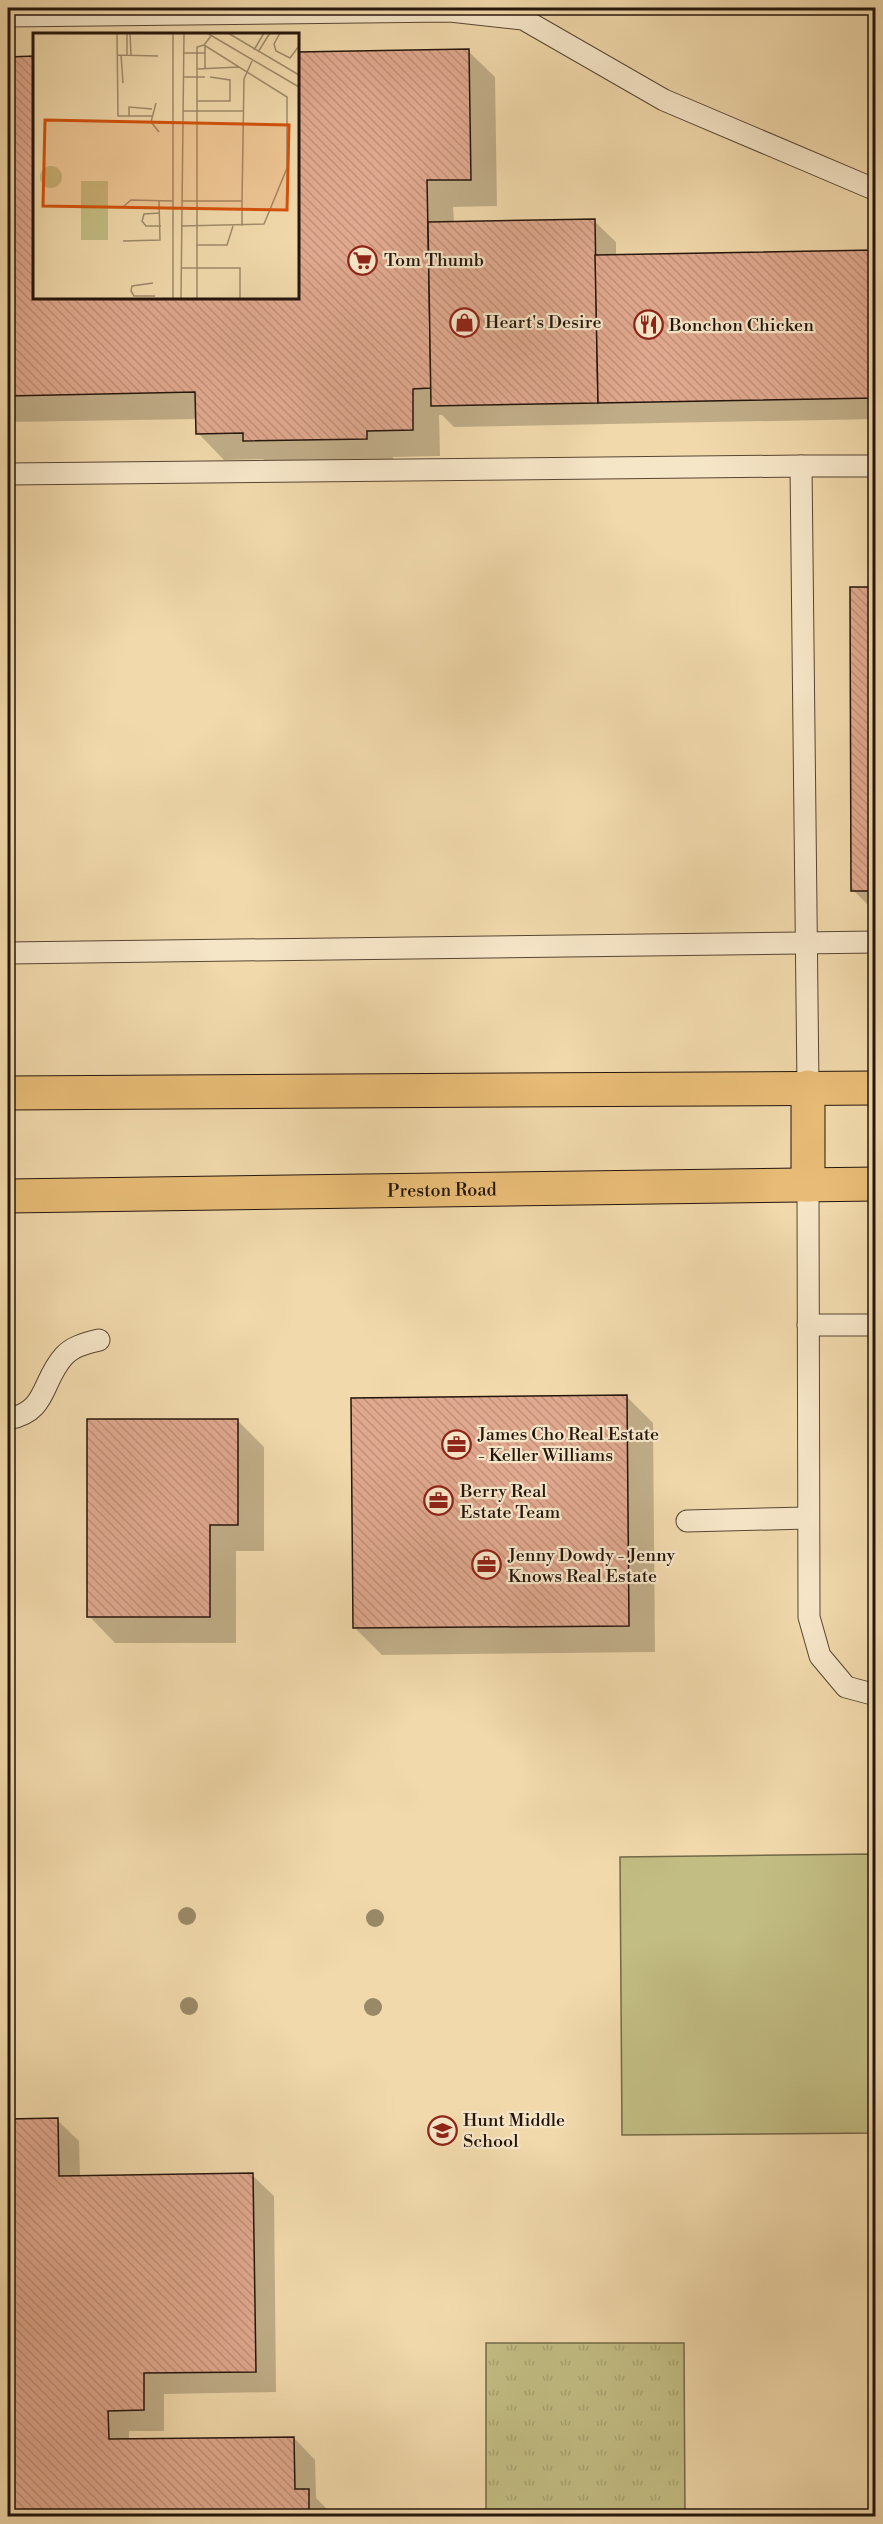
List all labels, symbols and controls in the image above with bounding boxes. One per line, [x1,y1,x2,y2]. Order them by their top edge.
inset map [33,33,298,298]
supermarket icon: Tom Thumb [347,244,379,276]
place label: Tom Thumb [384,249,484,272]
shop icon: Heart's Desire [448,306,480,338]
restaurant icon: Bonchon Chicken [632,309,664,341]
place label: Heart's Desire [485,311,602,334]
place label: Bonchon Chicken [668,314,814,337]
street label: Preston Road [387,1178,498,1202]
place label: James Cho Real Estate - Keller Williams [477,1423,659,1467]
office icon: James Cho Real Estate - Keller Williams [441,1428,473,1460]
place label: Berry Real Estate Team [459,1480,560,1524]
office icon: Berry Real Estate Team [423,1485,455,1517]
place label: Jenny Dowdy - Jenny Knows Real Estate [507,1544,676,1588]
office icon: Jenny Dowdy - Jenny Knows Real Estate [471,1549,503,1581]
place label: Hunt Middle School [463,2109,565,2153]
school or university icon: Hunt Middle School [426,2114,458,2146]

